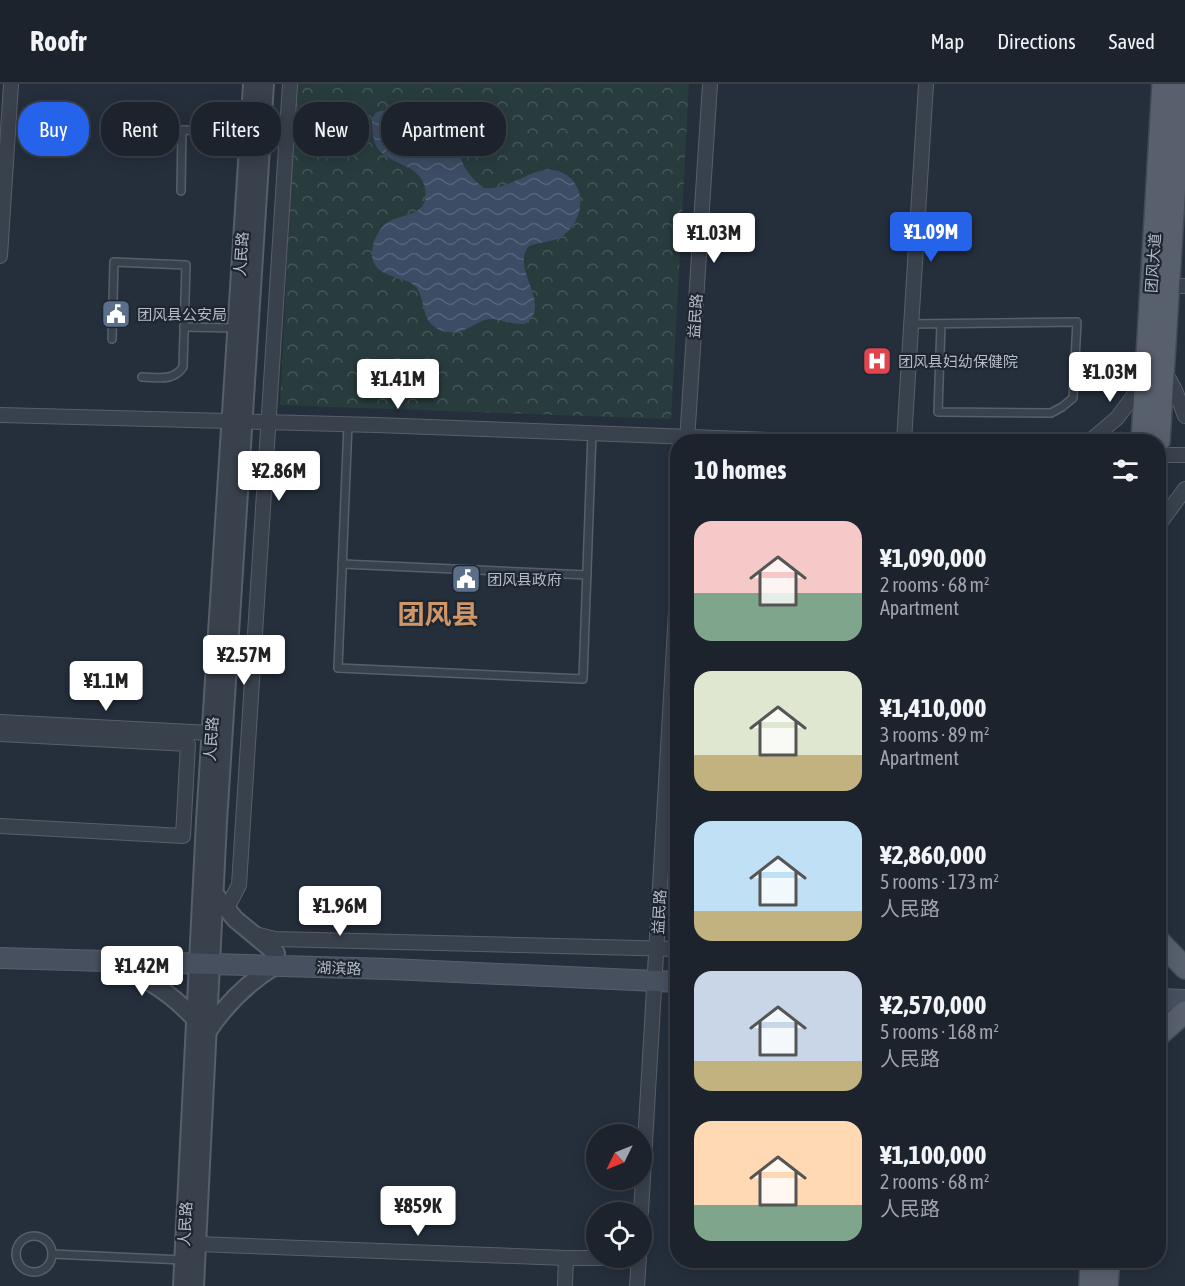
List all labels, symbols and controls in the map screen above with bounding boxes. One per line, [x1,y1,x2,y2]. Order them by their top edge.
text: Roofr [30,25,86,57]
text: Map [930,29,964,53]
text: Directions [997,29,1076,53]
text: Saved [1109,29,1155,53]
chip: Buy [18,102,89,156]
chip: Rent [101,102,179,156]
chip: Filters [191,102,281,156]
chip: New [293,102,369,156]
chip: Apartment [381,102,506,156]
pin: ¥1.09M [882,212,980,263]
pin: ¥1.03M [665,213,763,264]
text: ¥1.09M [904,220,958,243]
text: ¥1.03M [687,221,741,244]
street label: 人民路 [231,231,251,277]
street label: 团风大道 [1142,232,1164,294]
street label: 益民路 [685,293,705,339]
public building icon: 团风县公安局 [100,298,132,330]
place label: 团风县公安局 [137,306,227,323]
hospital icon: 团风县妇幼保健院 [861,345,893,377]
pin: ¥1.03M [1061,352,1159,403]
place label: 团风县妇幼保健院 [898,353,1018,370]
pin: ¥1.41M [349,359,447,410]
text: ¥1.03M [1083,360,1137,383]
text: ¥1.41M [371,367,425,390]
pin: ¥2.86M [230,451,328,502]
icon: filters [1109,454,1142,487]
text: 10 homes [694,455,787,485]
text: ¥2.86M [252,459,306,482]
text: ¥1,090,000 [880,543,986,573]
icon: home [742,545,814,617]
public building icon: 团风县政府 [450,563,482,595]
place label: 团风县政府 [487,571,562,588]
text: 2 rooms · 68 m² [880,573,990,596]
text: Apartment [880,596,959,619]
district label: 团风县 [398,599,479,630]
pin: ¥2.57M [195,635,293,686]
text: ¥2.57M [217,643,271,666]
pin: ¥1.1M [64,661,148,712]
text: ¥1.1M [84,669,128,692]
text: ¥1,410,000 [880,693,986,723]
icon: home [742,695,814,767]
street label: 人民路 [201,716,221,762]
text: 3 rooms · 89 m² [880,723,990,746]
text: Apartment [880,746,959,769]
text: ¥2,860,000 [880,840,986,870]
icon: home [742,845,814,917]
text: 5 rooms · 173 m² [880,870,999,893]
pin: ¥1.96M [291,886,389,937]
street label: 益民路 [649,889,669,935]
text: ¥1.96M [313,894,367,917]
text: 人民路 [880,897,940,920]
pin: ¥1.42M [93,946,191,997]
text: ¥1.42M [115,954,169,977]
street label: 湖滨路 [316,959,362,977]
text: ¥2,570,000 [880,990,986,1020]
icon: home [742,995,814,1067]
text: 5 rooms · 168 m² [880,1020,999,1043]
text: 人民路 [880,1047,940,1070]
north arrow [586,1124,652,1190]
map controls [586,1124,652,1268]
text: ¥1,100,000 [880,1140,986,1170]
icon: home [742,1145,814,1217]
text: 2 rooms · 68 m² [880,1170,990,1193]
pin: ¥859K [376,1186,460,1237]
text: ¥859K [395,1194,441,1217]
text: 人民路 [880,1197,940,1220]
street label: 人民路 [175,1201,195,1247]
button: locate [586,1202,652,1268]

